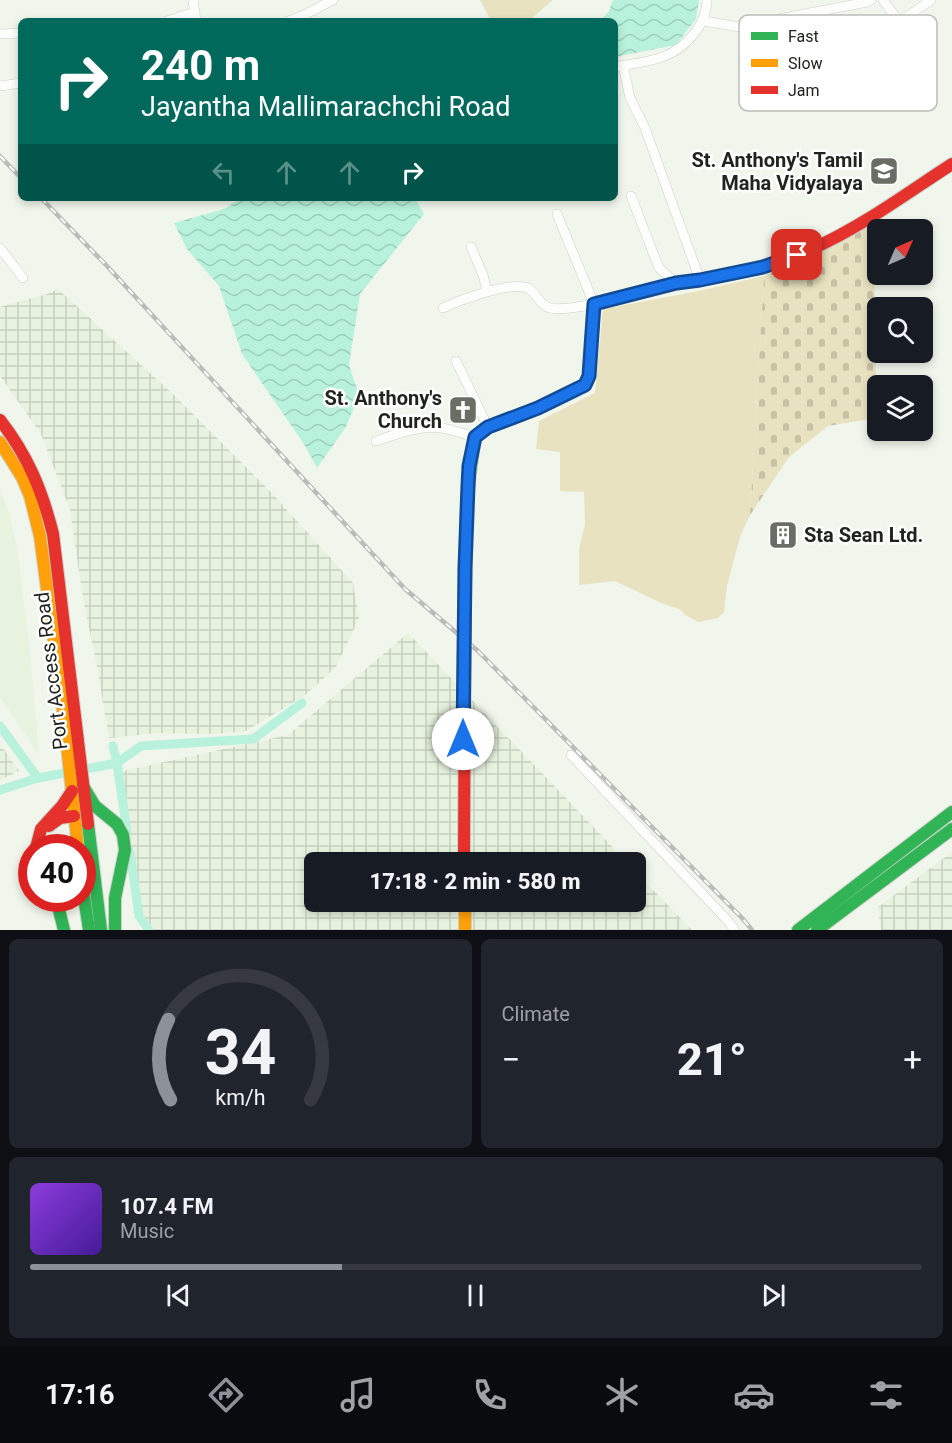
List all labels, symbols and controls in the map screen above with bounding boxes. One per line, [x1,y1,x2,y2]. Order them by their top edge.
legend [739,15,937,111]
text: Fast [788,27,819,46]
text: 240 m [141,41,260,90]
icon: right [42,42,120,120]
text: Slow [788,54,823,73]
text: Jam [788,81,820,100]
text: Jayantha Mallimarachchi Road [141,91,511,123]
place label: St. Anthony's Tamil Maha Vidyalaya [692,148,863,195]
school or university icon: St. Anthony's Tamil Maha Vidyalaya [868,155,900,187]
icon: left [207,156,240,189]
icon: ahead [270,156,303,189]
icon: ahead [333,156,366,189]
icon: right [396,156,429,189]
north arrow [867,219,933,285]
map controls [867,219,933,441]
pin [771,229,822,280]
icon: arrive [780,238,813,271]
button: search [867,297,933,363]
button: layers [867,375,933,441]
place label: St. Anthony's Church [324,386,442,433]
church icon: St. Anthony's Church [447,394,479,426]
building icon: Sta Sean Ltd. [767,519,799,551]
place label: Sta Sean Ltd. [804,523,923,547]
street label: Port Access Road [29,591,73,751]
position arrow [431,707,495,771]
speed limit sign: 40 [18,834,96,912]
text: 17:18 · 2 min · 580 m [370,869,580,894]
text: Climate [502,1002,570,1026]
text: 34 [204,1016,276,1089]
text: 21° [677,1033,747,1086]
text: − [502,1040,520,1079]
text: + [903,1040,922,1079]
text: km/h [215,1086,265,1111]
text: 107.4 FM [120,1194,214,1219]
text: Music [120,1219,174,1243]
icon: previous [162,1279,195,1312]
icon: pause [459,1279,492,1312]
icon: next [757,1279,790,1312]
icon: directions [205,1374,247,1416]
icon: music [337,1374,379,1416]
icon: phone [469,1374,511,1416]
icon: climate [601,1374,643,1416]
icon: car [733,1374,775,1416]
icon: filters [865,1374,907,1416]
text: 17:16 [45,1379,115,1411]

